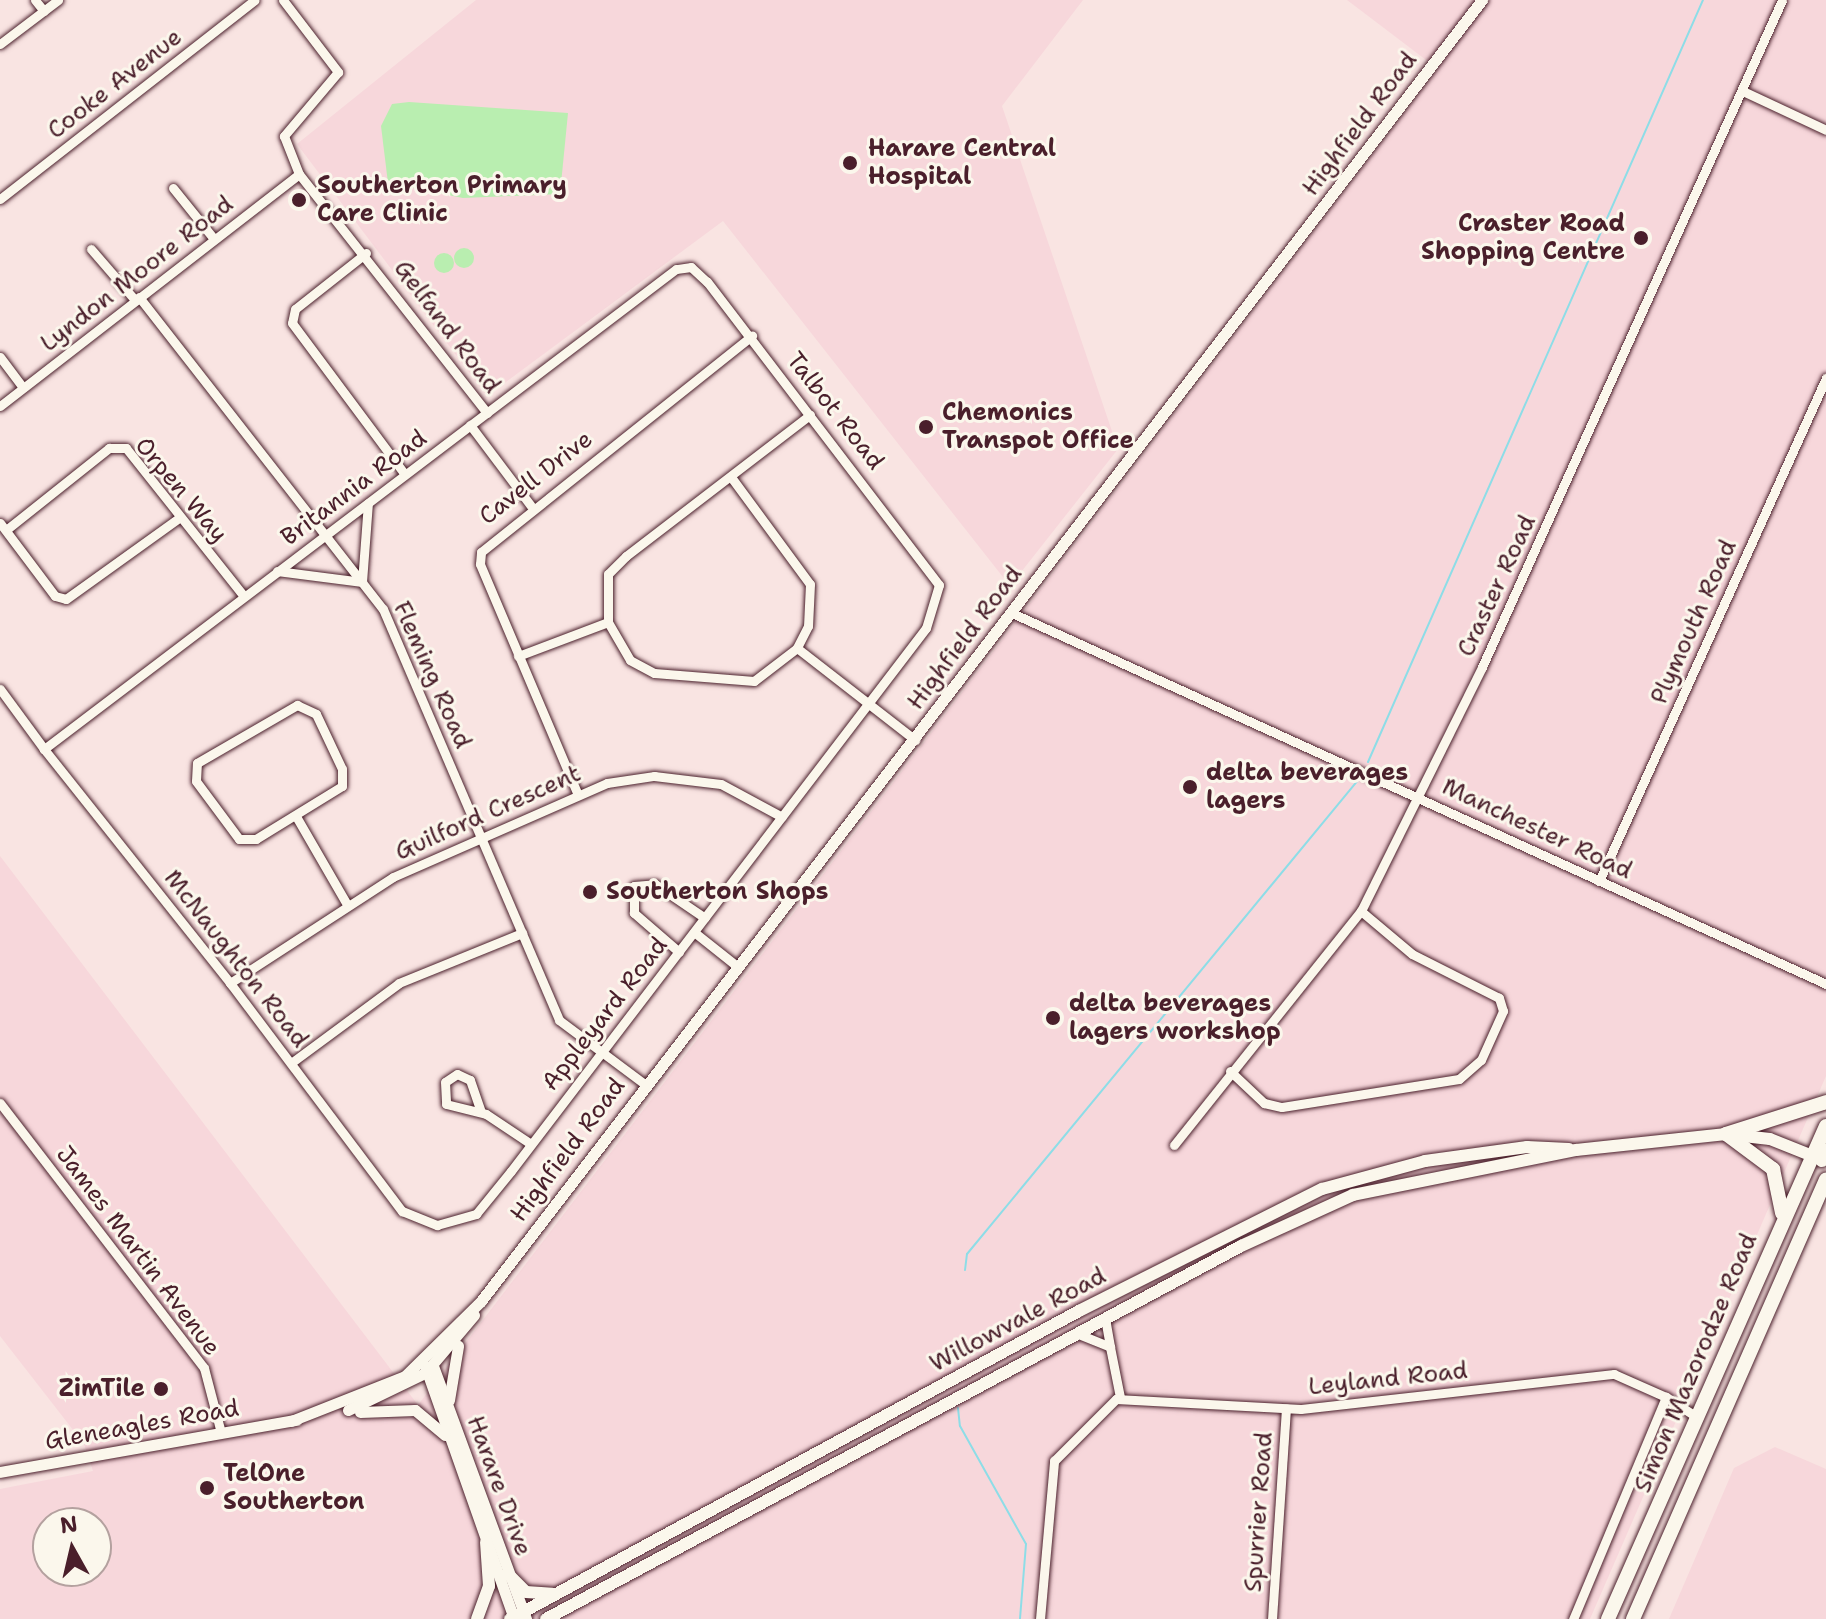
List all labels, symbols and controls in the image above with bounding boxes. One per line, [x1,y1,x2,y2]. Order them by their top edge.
street label: Cooke Avenue [42,23,188,145]
street label: Highfield Road [1297,46,1423,202]
place label: Harare Central Hospital [868,135,1056,191]
marker: Harare Central Hospital [839,152,861,174]
place label: Southerton Primary Care Clinic [317,172,567,228]
marker: Southerton Primary Care Clinic [288,189,310,211]
street label: Lyndon Moore Road [35,190,239,358]
place label: Craster Road Shopping Centre [1421,210,1625,266]
marker: Craster Road Shopping Centre [1632,229,1650,247]
street label: Gelfand Road [388,255,506,399]
street label: Talbot Road [780,346,890,476]
place label: Chemonics Transpot Office [942,399,1134,455]
marker: Chemonics Transpot Office [917,418,935,436]
street label: Britannia Road [276,424,432,552]
street label: Cavell Drive [474,425,598,531]
street label: Orpen Way [129,432,233,548]
street label: Craster Road [1452,511,1542,661]
street label: Plymouth Road [1645,535,1743,709]
street label: Highfield Road [902,560,1028,716]
street label: Fleming Road [387,597,477,753]
street label: Guilford Crescent [391,759,585,867]
place label: delta beverages lagers [1206,759,1408,815]
street label: Manchester Road [1437,772,1637,886]
marker: delta beverages lagers [1181,778,1199,796]
street label: McNaughton Road [158,864,314,1054]
place label: Southerton Shops [606,878,828,906]
marker: Southerton Shops [581,883,599,901]
street label: Appleyard Road [536,931,674,1097]
place label: delta beverages lagers workshop [1069,990,1280,1046]
marker: delta beverages lagers workshop [1044,1009,1062,1027]
street label: Highfield Road [505,1072,631,1228]
street label: James Martin Avenue [50,1140,226,1362]
street label: Simon Mazorodze Road [1628,1229,1764,1497]
street label: Willowvale Road [925,1261,1111,1379]
street label: Leyland Road [1307,1356,1469,1402]
place label: ZimTile [58,1375,145,1403]
marker: ZimTile [152,1380,170,1398]
street label: Gleneagles Road [43,1394,241,1456]
street label: Harare Drive [460,1412,538,1560]
street label: Spurrier Road [1239,1431,1279,1593]
place label: TelOne Southerton [223,1460,364,1516]
marker: TelOne Southerton [198,1479,216,1497]
north arrow [32,1507,112,1587]
text: N [58,1509,80,1540]

